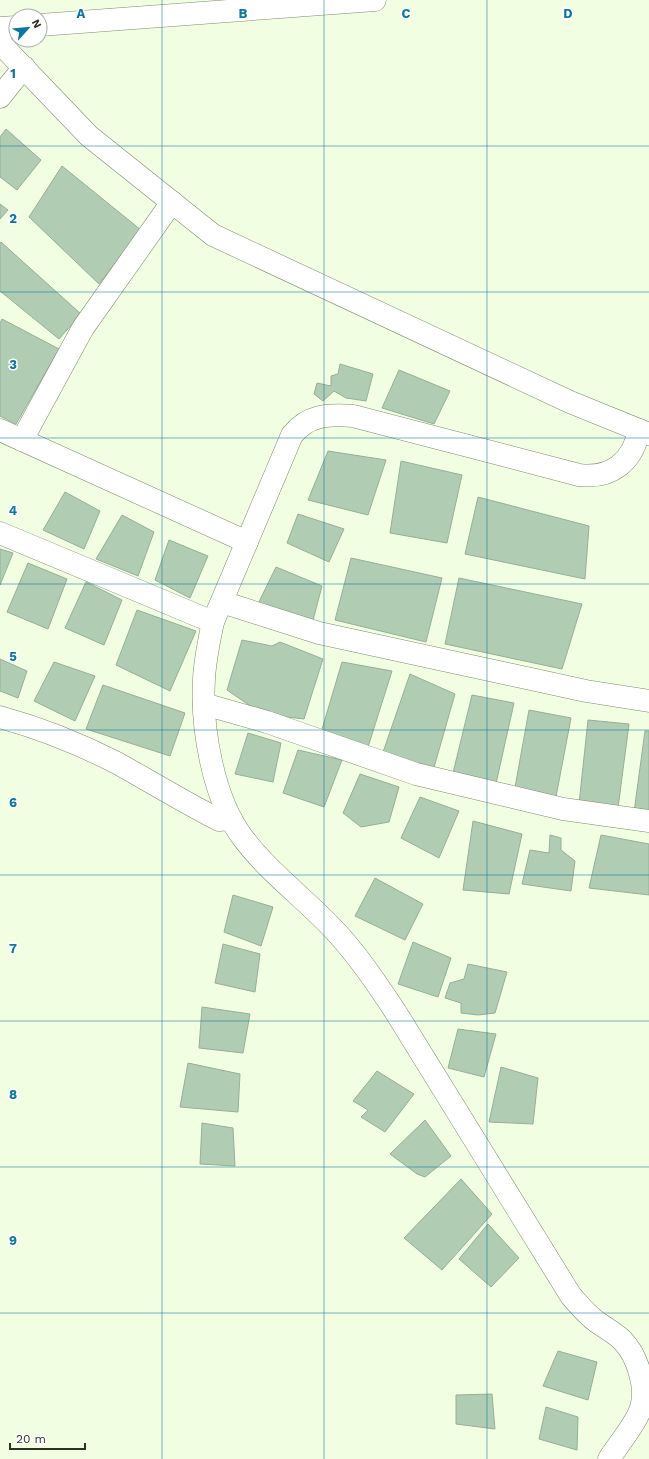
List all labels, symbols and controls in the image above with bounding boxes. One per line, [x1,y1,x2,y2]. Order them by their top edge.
text: A [77,6,86,21]
text: B [239,6,248,21]
text: C [402,6,411,21]
text: D [563,6,573,21]
north arrow [8,8,48,48]
text: N [29,17,44,30]
text: 1 [10,66,16,81]
text: 2 [9,211,17,226]
text: 3 [9,357,17,372]
text: 4 [9,503,18,518]
text: 5 [9,649,17,664]
text: 6 [9,795,17,810]
text: 7 [9,941,17,956]
text: 8 [9,1087,17,1102]
text: 9 [9,1233,17,1248]
scale bar [10,1425,85,1451]
text: 20 m [16,1432,46,1446]

